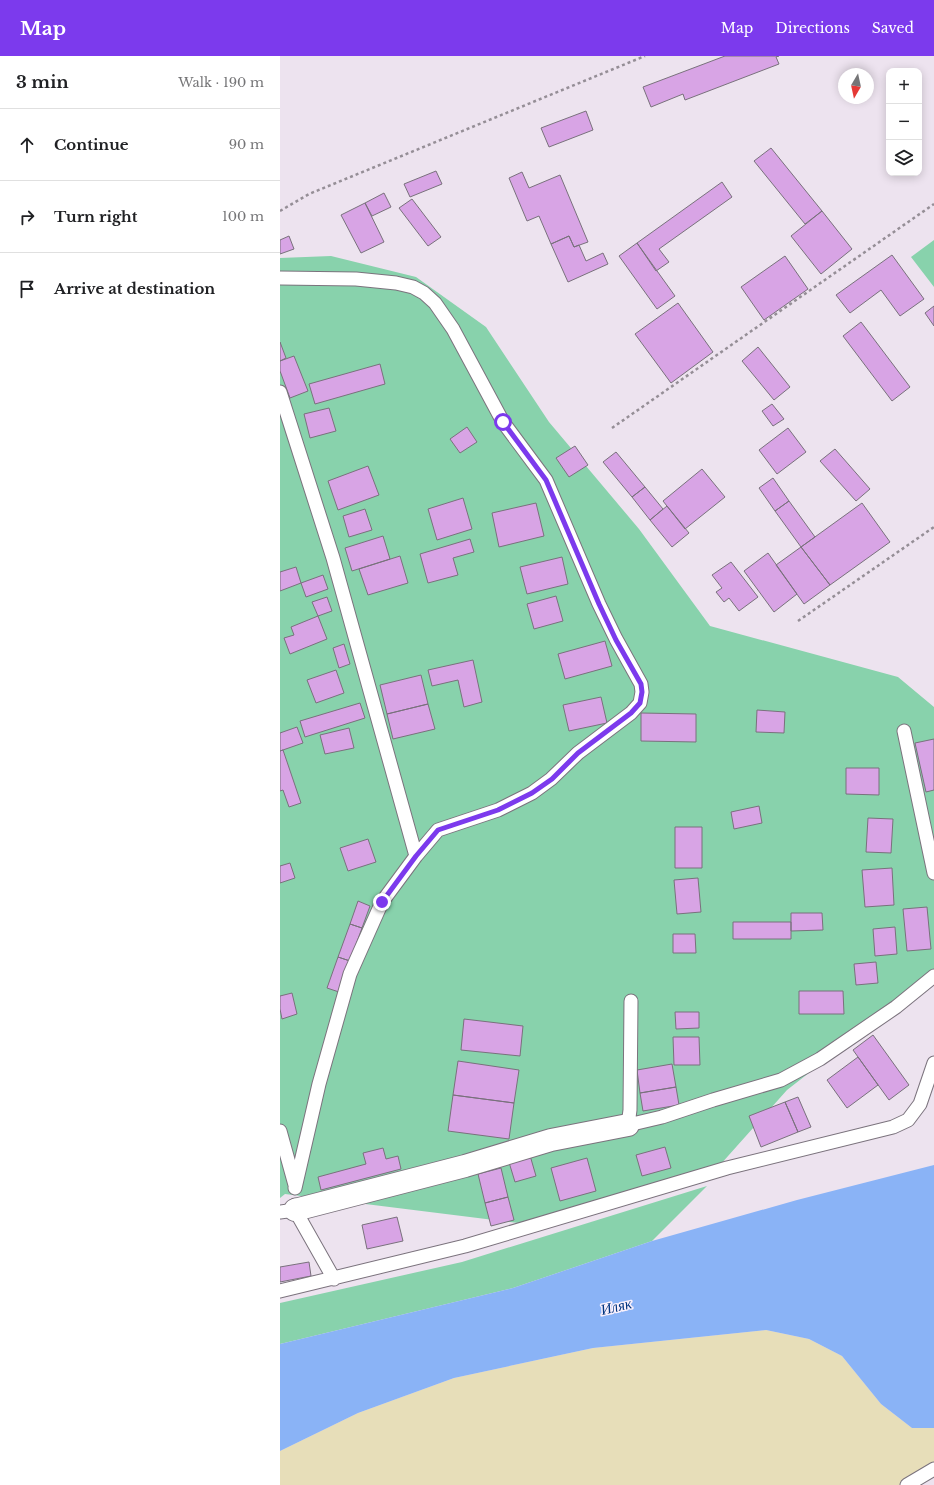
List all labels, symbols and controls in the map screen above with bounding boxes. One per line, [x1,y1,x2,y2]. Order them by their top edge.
text: Map [20,17,66,40]
text: Map [721,19,753,37]
text: Directions [775,19,850,37]
text: Saved [872,19,914,37]
north arrow [838,68,874,104]
map controls [886,68,922,176]
button: + [886,68,922,104]
text: 3 min [16,72,69,93]
text: Walk · 190 m [178,74,264,91]
button: − [886,104,922,140]
icon: ahead [16,134,38,156]
text: Continue [54,135,129,154]
text: 90 m [229,136,264,153]
button: layers [886,140,922,176]
icon: right [16,206,38,228]
text: Turn right [54,207,137,226]
text: 100 m [222,208,264,225]
icon: arrive [16,278,38,300]
text: Arrive at destination [54,279,215,298]
route start [494,413,512,431]
route end [373,893,391,911]
water label: Иляк [598,1293,634,1319]

